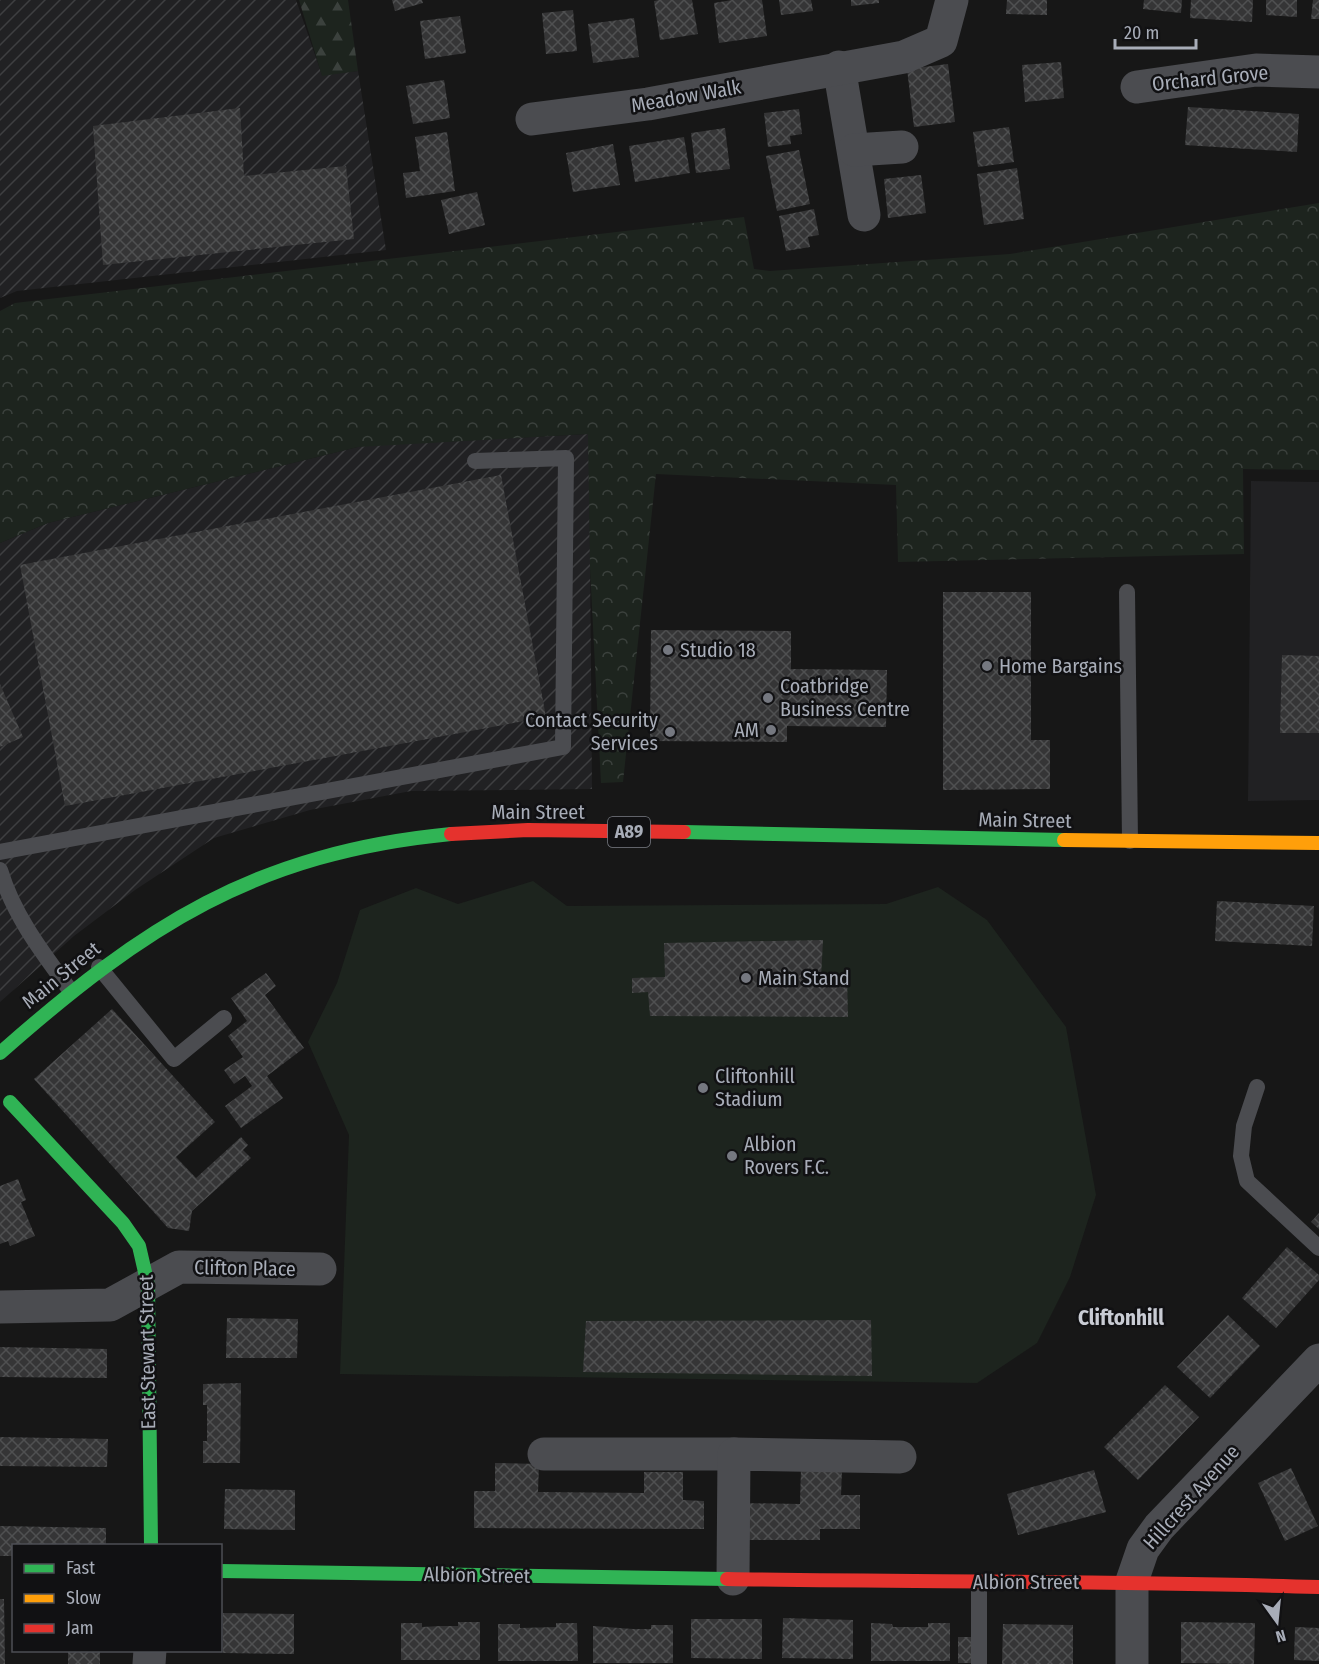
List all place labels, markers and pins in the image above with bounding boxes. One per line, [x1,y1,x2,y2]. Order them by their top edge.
place label: Studio 18 [680,638,756,662]
marker: Studio 18 [661,643,675,657]
place label: Home Bargains [999,654,1122,678]
marker: Home Bargains [980,659,994,673]
place label: Coatbridge Business Centre [780,674,910,721]
marker: Coatbridge Business Centre [761,691,775,705]
place label: Contact Security Services [525,708,658,755]
place label: AM [734,718,759,742]
marker: AM [764,723,778,737]
marker: Contact Security Services [663,725,677,739]
place label: Main Stand [758,966,850,990]
marker: Main Stand [739,971,753,985]
place label: Cliftonhill Stadium [715,1064,795,1111]
marker: Cliftonhill Stadium [696,1081,710,1095]
place label: Albion Rovers F.C. [744,1132,829,1179]
marker: Albion Rovers F.C. [725,1149,739,1163]

